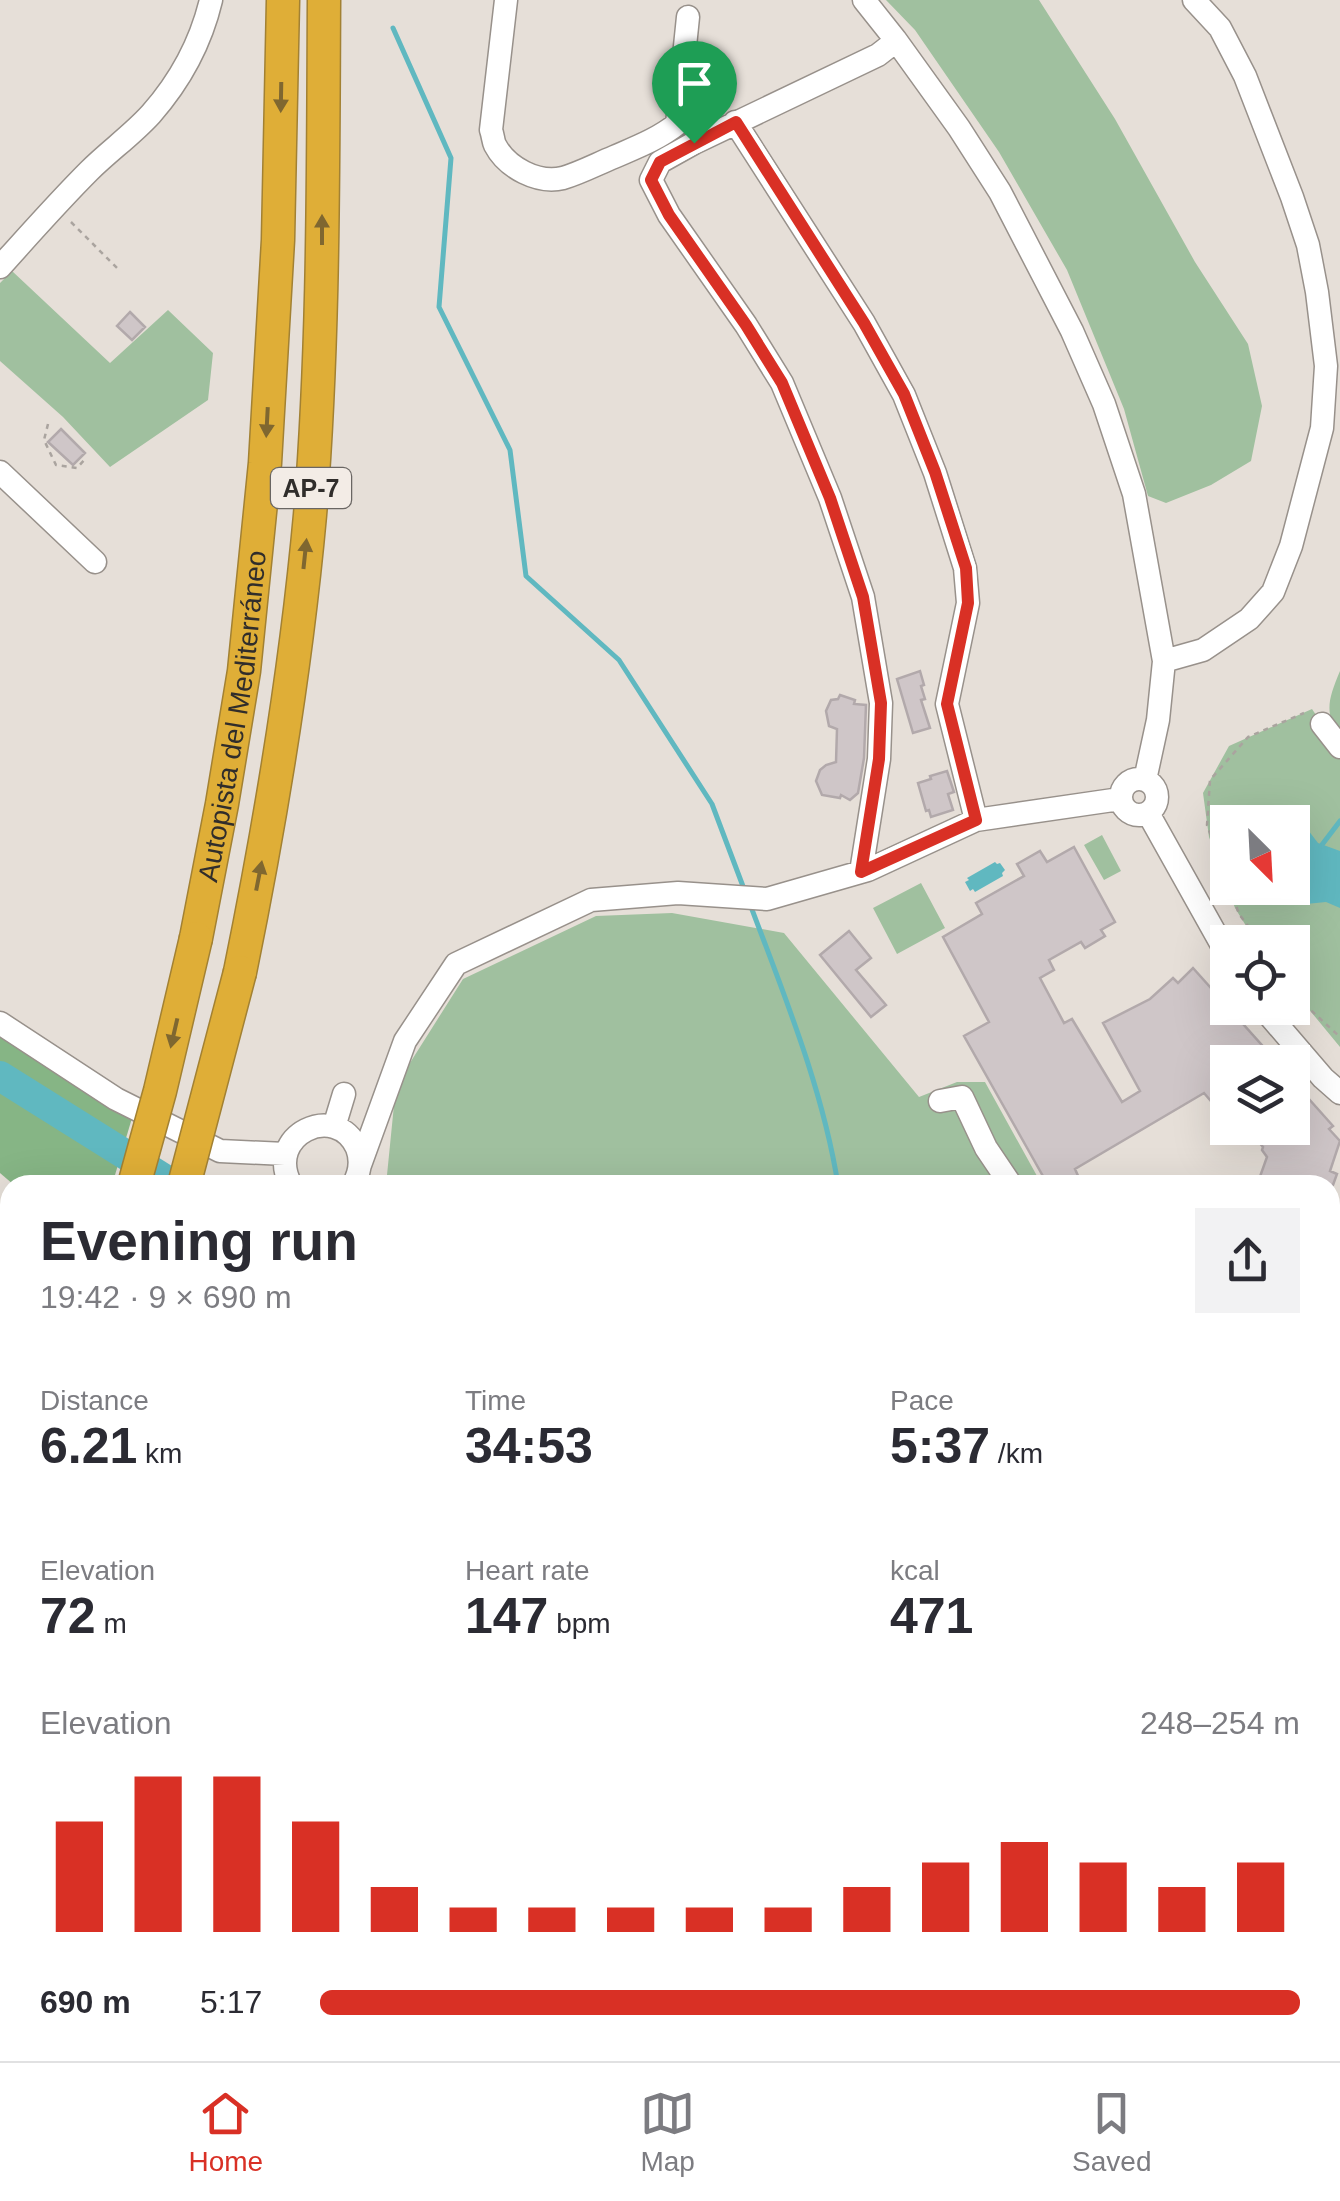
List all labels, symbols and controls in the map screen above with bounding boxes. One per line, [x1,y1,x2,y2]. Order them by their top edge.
pin [652,41,737,144]
icon: arrive [667,56,722,111]
one-way arrow [272,82,288,114]
one-way arrow [314,214,330,246]
one-way arrow [259,407,275,439]
road number: AP-7 [271,468,351,508]
one-way arrow [297,538,313,570]
street label: Autopista del Mediterráneo [192,549,272,885]
north arrow [1210,805,1310,905]
map controls [1210,805,1310,1145]
one-way arrow [252,860,268,891]
button: locate [1210,925,1310,1025]
one-way arrow [166,1018,181,1049]
button: layers [1210,1045,1310,1145]
button: share [1195,1208,1300,1313]
text: Evening run [40,1210,358,1272]
text: 19:42 · 9 × 690 m [40,1279,292,1315]
text: Distance [40,1385,149,1416]
text: Time [465,1385,526,1416]
text: Pace [890,1385,954,1416]
text: 6.21 [40,1418,137,1474]
text: 34:53 [465,1418,593,1474]
text: 5:37 [890,1418,990,1474]
text: km [137,1438,182,1469]
text: /km [990,1438,1043,1469]
text: Elevation [40,1555,155,1586]
text: Heart rate [465,1555,590,1586]
text: kcal [890,1555,940,1586]
text: 72 [40,1588,96,1644]
text: 147 [465,1588,548,1644]
text: 471 [890,1588,973,1644]
text: m [96,1608,127,1639]
text: bpm [548,1608,611,1639]
text: Elevation [40,1705,172,1741]
text: 248–254 m [1140,1705,1300,1741]
text: 690 m [40,1984,131,2020]
text: 5:17 [200,1984,262,2020]
tab: Home [188,2086,263,2178]
tab: Map [640,2086,695,2178]
tab: Saved [1072,2086,1151,2178]

